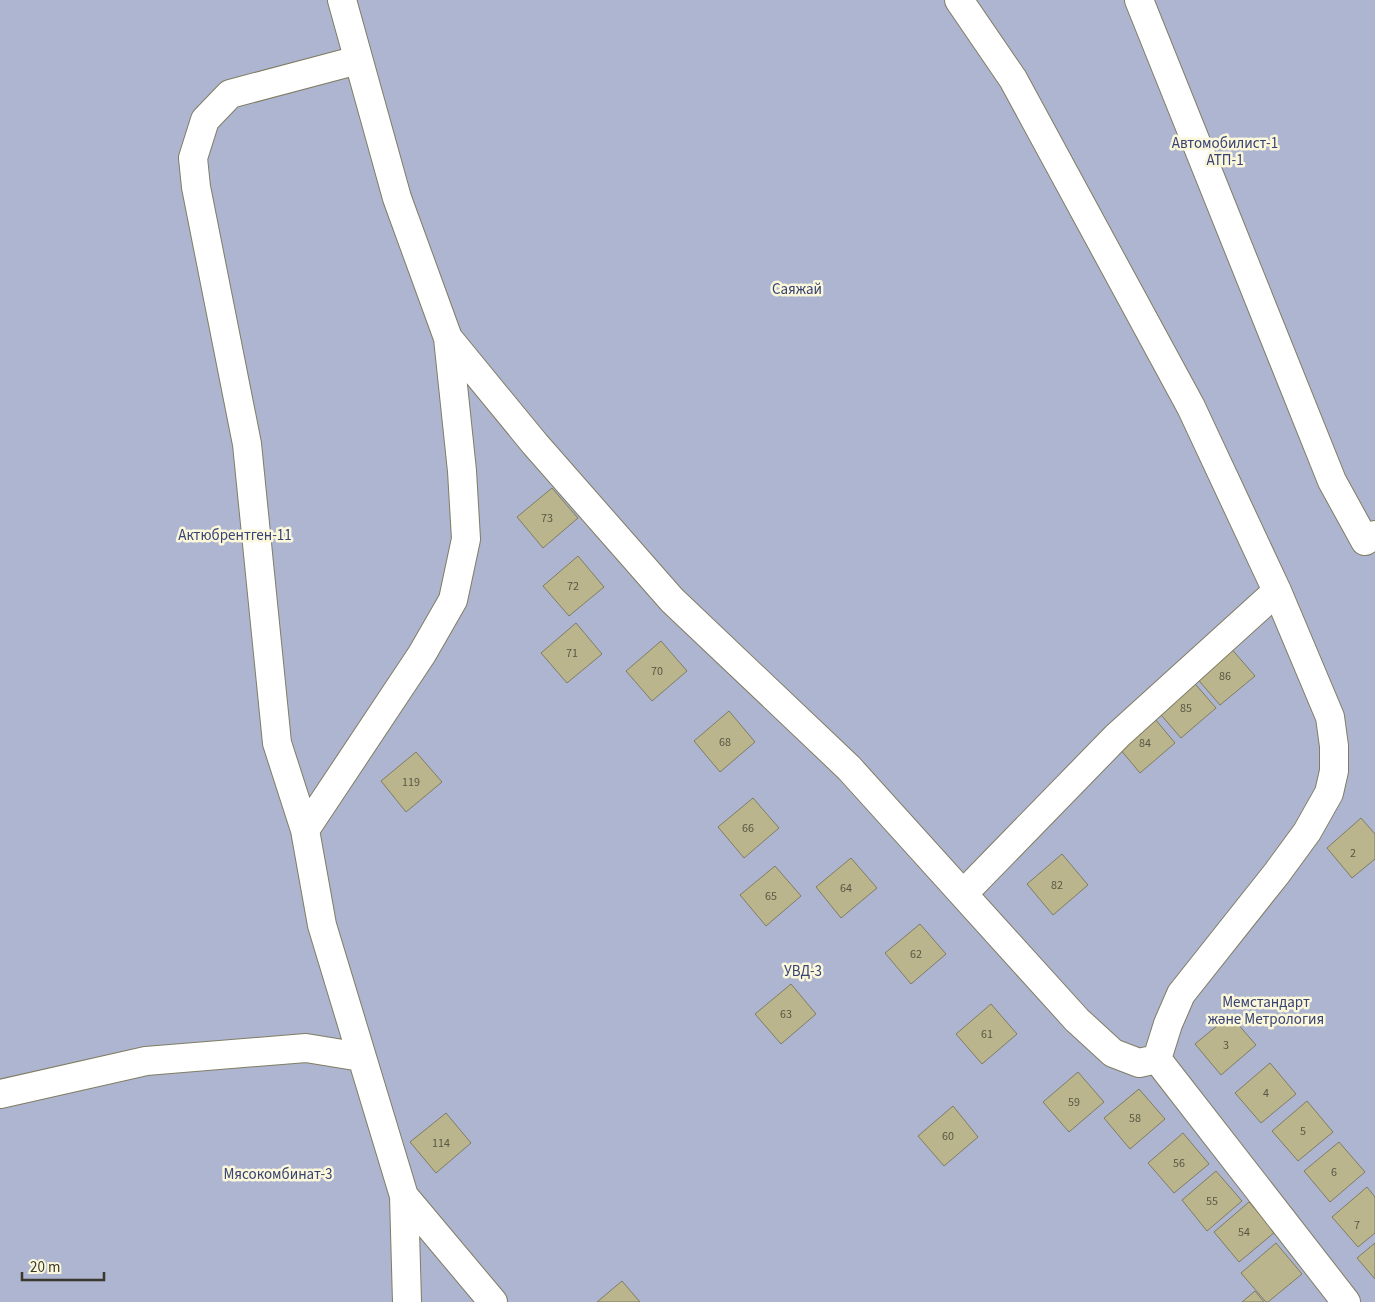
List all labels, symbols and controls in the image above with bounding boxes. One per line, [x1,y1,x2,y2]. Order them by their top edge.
park label: Автомобилист-1 АТП-1 [1172,133,1278,171]
park label: Саяжай [772,279,822,300]
house number: 73 [541,510,553,527]
park label: Актюбрентген-11 [178,525,292,546]
house number: 72 [567,578,579,595]
house number: 71 [566,645,578,662]
house number: 70 [651,663,663,680]
house number: 86 [1219,668,1231,685]
house number: 85 [1180,700,1192,717]
house number: 68 [719,734,731,751]
house number: 84 [1139,735,1151,752]
house number: 119 [402,774,420,791]
house number: 66 [742,820,754,837]
house number: 2 [1350,845,1356,862]
house number: 82 [1051,877,1063,894]
house number: 64 [840,880,852,897]
house number: 65 [765,888,777,905]
house number: 62 [910,946,922,963]
park label: УВД-3 [784,961,822,982]
park label: Мемстандарт және Метрология [1208,992,1324,1030]
house number: 63 [780,1006,792,1023]
house number: 61 [981,1026,993,1043]
house number: 3 [1223,1037,1229,1054]
house number: 4 [1263,1085,1269,1102]
house number: 59 [1068,1094,1080,1111]
house number: 58 [1129,1110,1141,1127]
house number: 5 [1300,1123,1306,1140]
house number: 60 [942,1128,954,1145]
house number: 114 [432,1135,450,1152]
house number: 56 [1173,1155,1185,1172]
park label: Мясокомбинат-3 [223,1164,333,1185]
house number: 6 [1331,1164,1337,1181]
house number: 55 [1206,1193,1218,1210]
house number: 7 [1354,1217,1360,1234]
house number: 54 [1238,1224,1250,1241]
scale bar [22,1250,105,1282]
text: 20 m [30,1257,60,1278]

